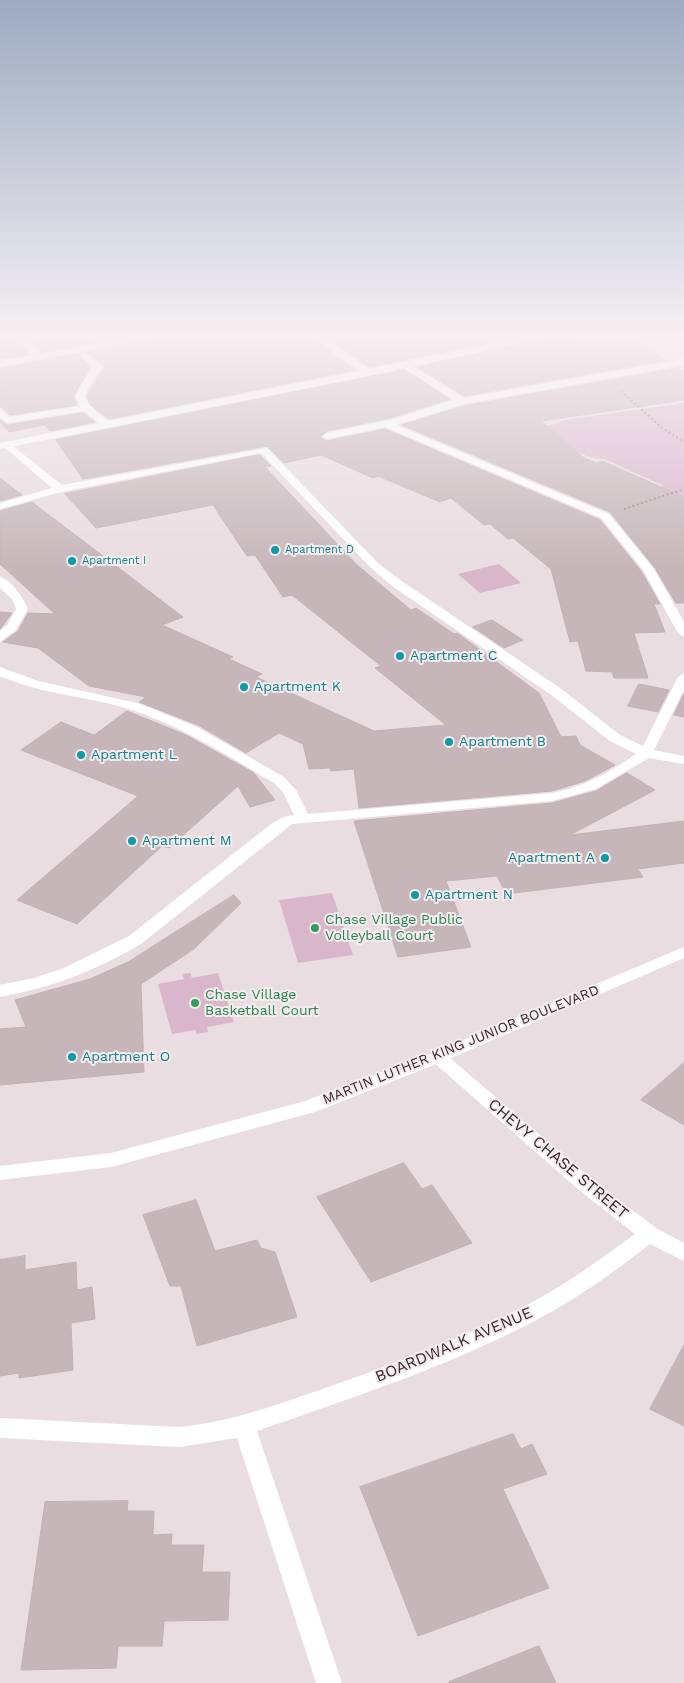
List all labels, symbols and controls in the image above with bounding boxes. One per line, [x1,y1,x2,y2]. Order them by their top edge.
place label: Apartment D [285,543,354,557]
marker: Apartment D [269,544,281,556]
place label: Apartment I [82,554,146,568]
marker: Apartment I [66,555,78,567]
place label: Apartment C [410,648,497,664]
marker: Apartment C [394,650,406,662]
place label: Apartment K [254,679,341,695]
marker: Apartment K [238,681,250,693]
place label: Apartment B [459,734,546,750]
marker: Apartment B [443,736,455,748]
place label: Apartment L [91,747,177,763]
marker: Apartment L [75,749,87,761]
place label: Apartment M [142,833,232,849]
marker: Apartment M [126,835,138,847]
place label: Apartment A [508,850,595,866]
marker: Apartment A [599,852,611,864]
place label: Apartment N [425,887,513,903]
marker: Apartment N [409,889,421,901]
place label: Chase Village Public Volleyball Court [325,912,463,944]
marker: Chase Village Public Volleyball Court [309,922,321,934]
street label: MARTIN LUTHER KING JUNIOR BOULEVARD [320,982,602,1108]
place label: Chase Village Basketball Court [205,987,319,1020]
marker: Chase Village Basketball Court [189,997,201,1009]
place label: Apartment O [82,1049,170,1065]
marker: Apartment O [66,1051,78,1063]
street label: CHEVY CHASE STREET [484,1095,632,1223]
street label: BOARDWALK AVENUE [372,1303,536,1387]

